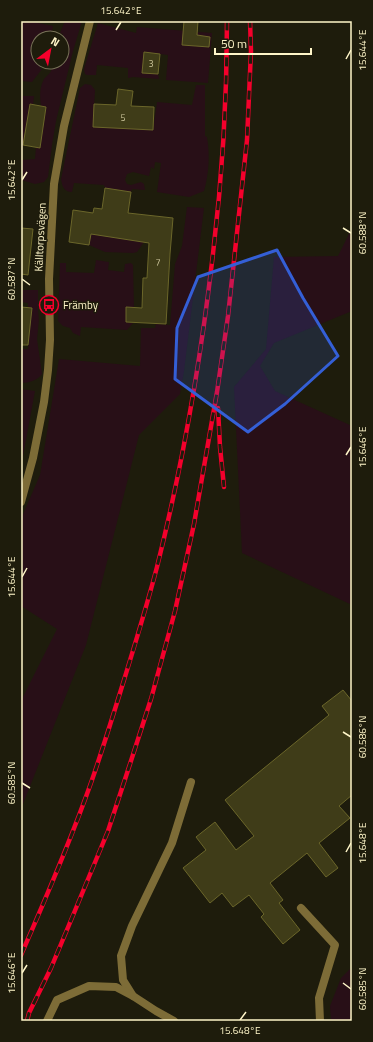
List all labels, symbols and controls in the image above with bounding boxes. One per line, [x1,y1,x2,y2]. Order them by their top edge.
text: 15.642°E [100,3,142,18]
text: 15.644°E [355,29,370,71]
north arrow [30,30,70,70]
scale bar [215,30,311,56]
text: N [48,33,63,50]
text: 50 m [221,34,247,53]
house number: 3 [148,57,154,70]
house number: 5 [120,111,126,124]
text: 15.642°E [4,159,19,201]
street label: Källtorpsvägen [30,202,50,272]
text: 60.588°N [355,212,370,254]
house number: 7 [155,256,161,269]
text: 60.587°N [4,258,19,300]
bus stop icon: Främby [38,294,60,316]
place label: Främby [63,297,99,313]
text: 15.646°E [355,426,370,468]
text: 15.644°E [4,556,19,598]
text: 60.586°N [355,716,370,758]
text: 60.585°N [4,762,19,804]
text: 15.648°E [355,822,370,864]
text: 15.646°E [4,952,19,994]
text: 60.585°N [355,968,370,1010]
text: 15.648°E [219,1023,261,1038]

